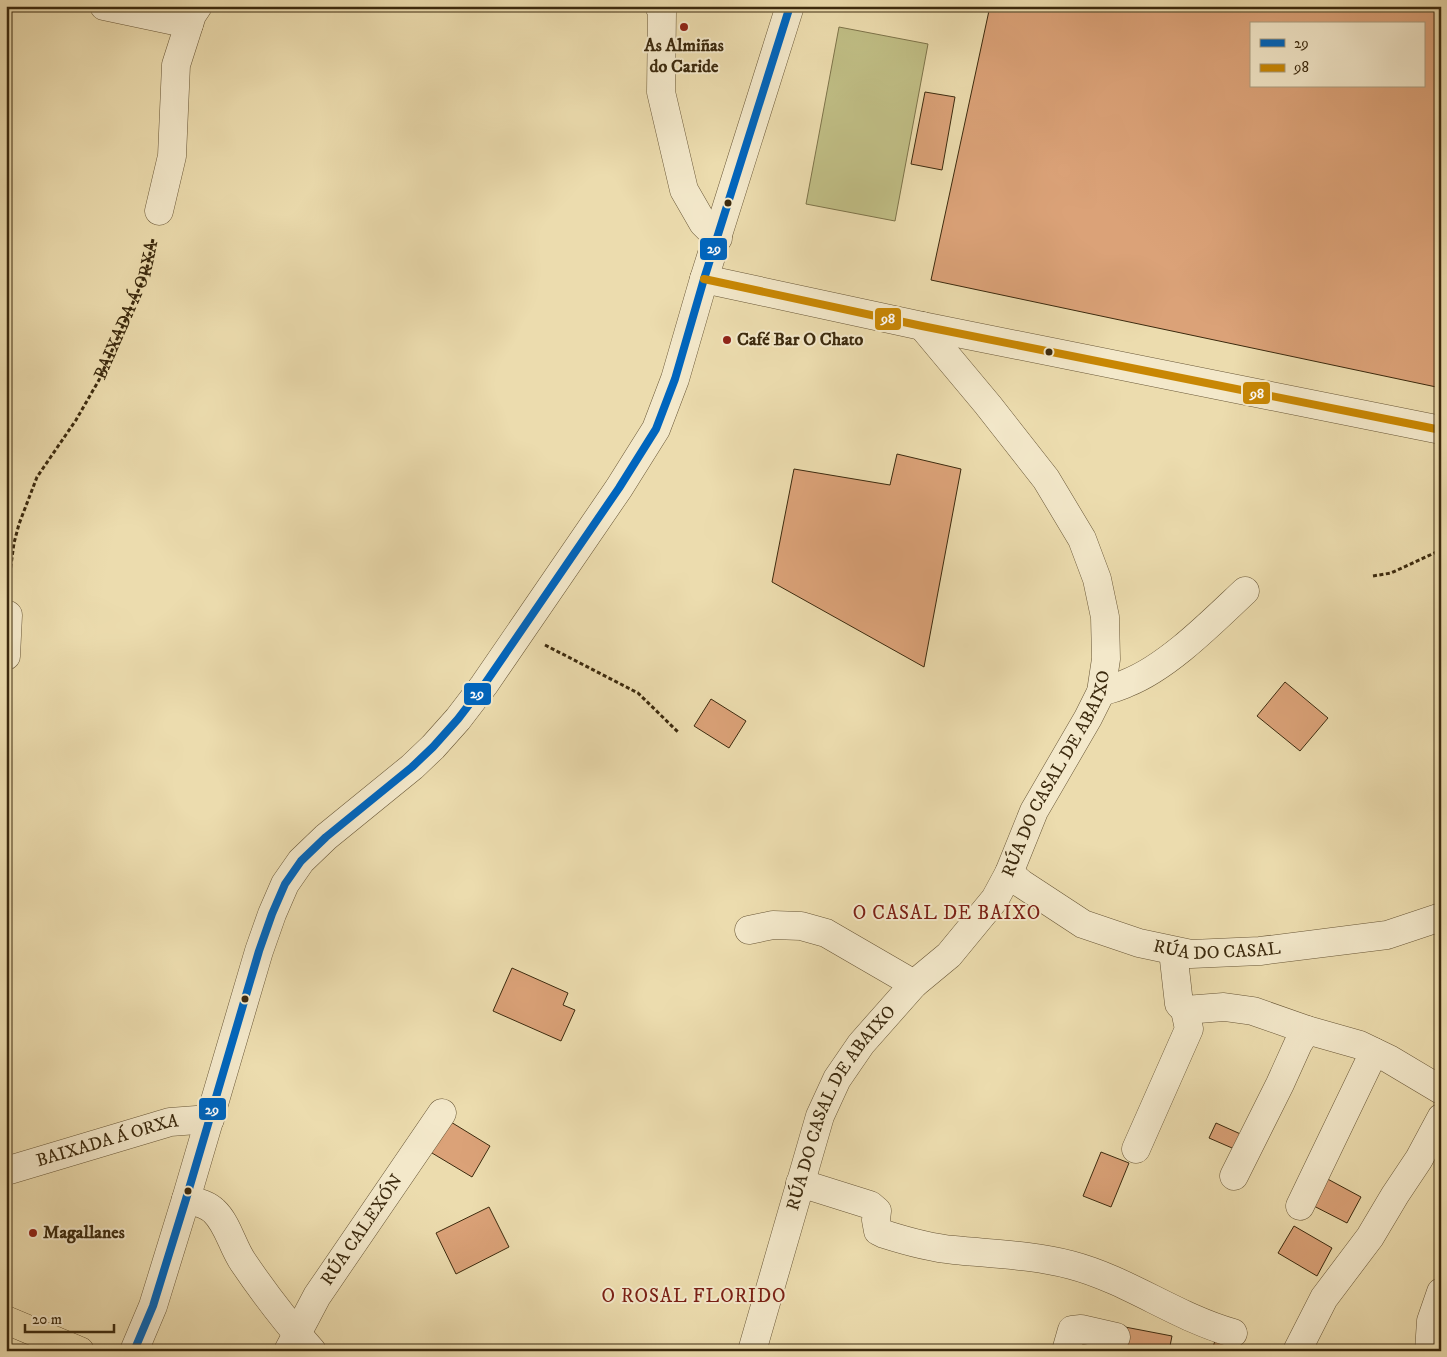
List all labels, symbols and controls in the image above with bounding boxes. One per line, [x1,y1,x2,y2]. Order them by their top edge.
marker: As Almiñas do Caride [678,21,690,33]
legend [1250,22,1424,88]
text: 29 [1294,34,1309,53]
place label: As Almiñas do Caride [643,35,724,78]
text: 98 [1293,58,1309,77]
unlabelled marker [723,198,733,208]
line badge: 29 [699,237,728,261]
street label: BAIXADA Á ORXA [90,238,163,383]
text: 29 [707,240,721,258]
line badge: 98 [874,307,902,331]
text: 98 [880,310,895,328]
place label: Café Bar O Chato [737,329,864,351]
marker: Café Bar O Chato [721,334,733,346]
unlabelled marker [1044,347,1054,357]
line badge: 98 [1242,381,1271,405]
text: 98 [1249,385,1264,403]
street label: RÚA DO CASAL DE ABAIXO [997,669,1115,881]
line badge: 29 [463,682,492,706]
text: 29 [470,685,484,703]
district label: O CASAL DE BAIXO [853,902,1041,925]
street label: RÚA DO CASAL [1151,935,1282,965]
unlabelled marker [240,994,250,1004]
street label: RÚA DO CASAL DE ABAIXO [782,1001,901,1213]
line badge: 29 [198,1097,227,1121]
text: 29 [205,1101,219,1119]
street label: BAIXADA Á ORXA [34,1110,180,1172]
street label: RÚA CALEXÓN [316,1170,408,1290]
unlabelled marker [183,1186,193,1196]
place label: Magallanes [43,1222,125,1244]
marker: Magallanes [27,1227,39,1239]
district label: O ROSAL FLORIDO [601,1285,787,1308]
scale bar [25,1302,114,1334]
text: 20 m [32,1310,62,1329]

